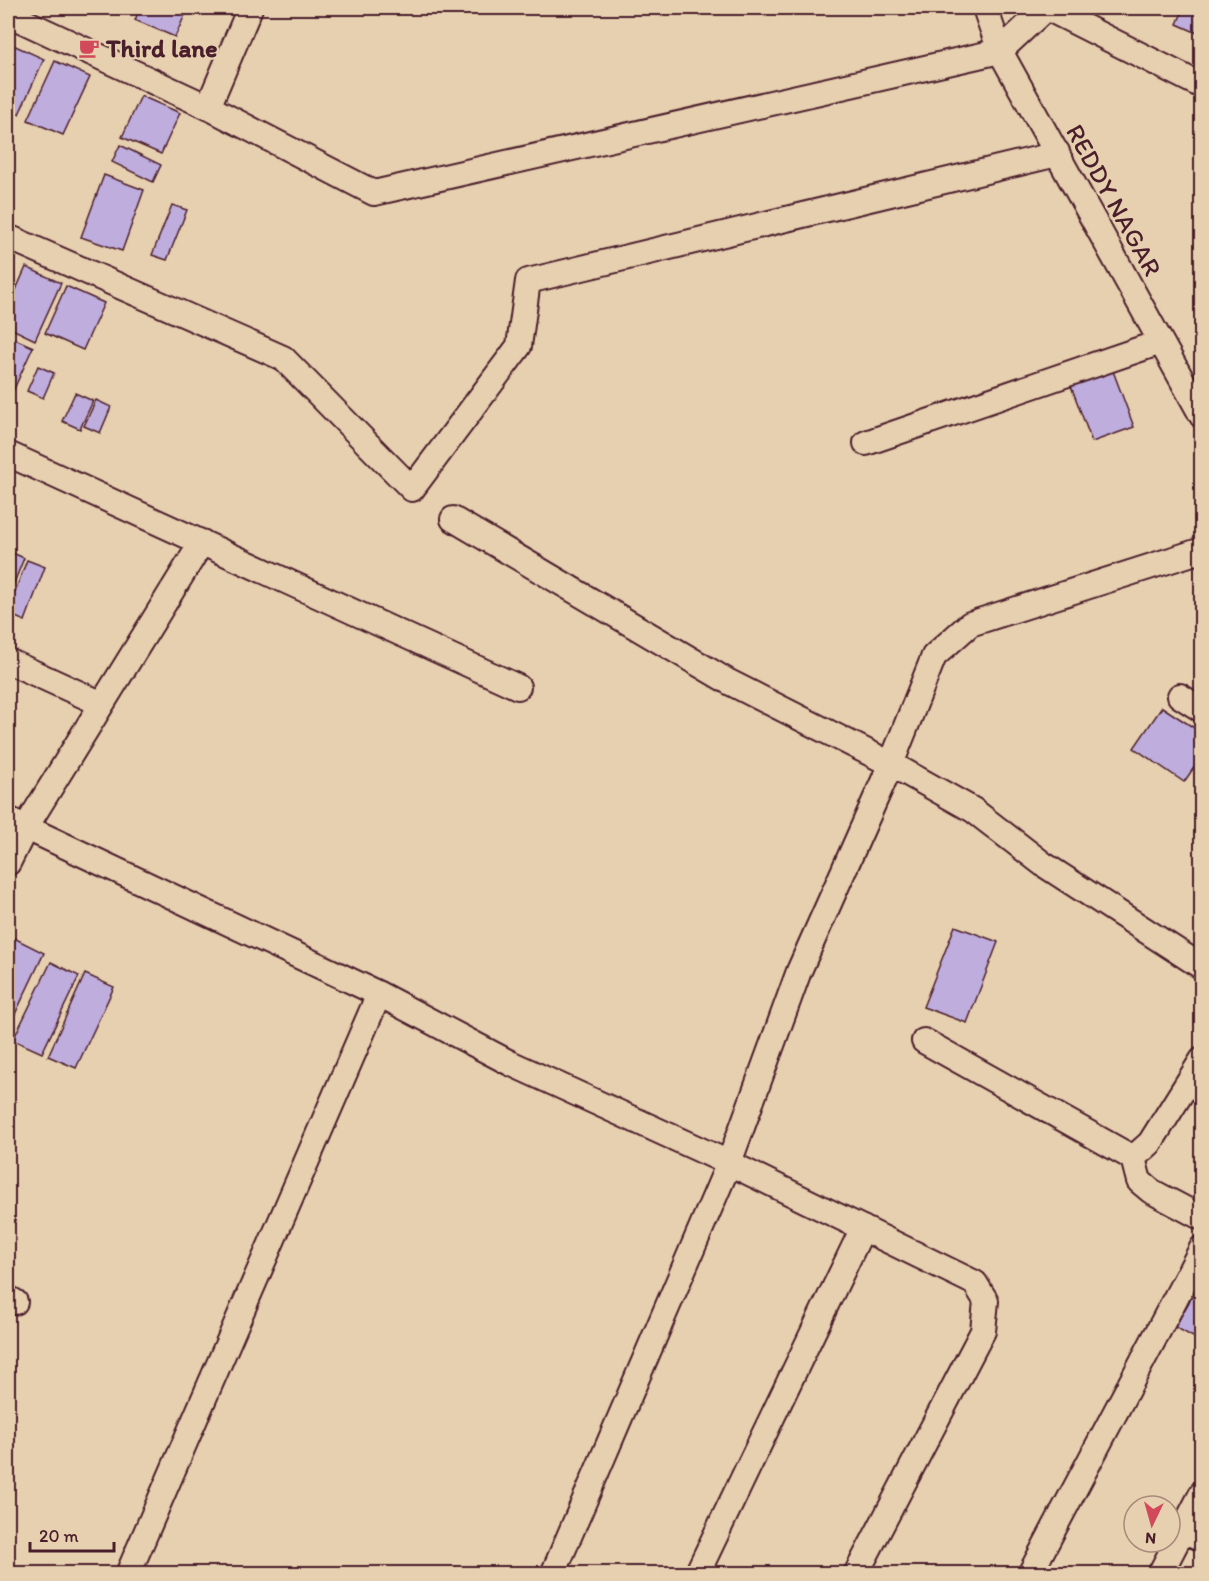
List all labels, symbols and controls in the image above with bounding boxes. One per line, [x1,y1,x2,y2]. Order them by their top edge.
place label: Third lane [105,32,218,64]
cafe icon: Third lane [77,36,101,60]
street label: REDDY NAGAR [1059,118,1169,282]
north arrow [1122,1494,1182,1554]
scale bar [30,1515,114,1553]
text: 20 m [39,1525,79,1547]
text: N [1145,1529,1157,1548]

